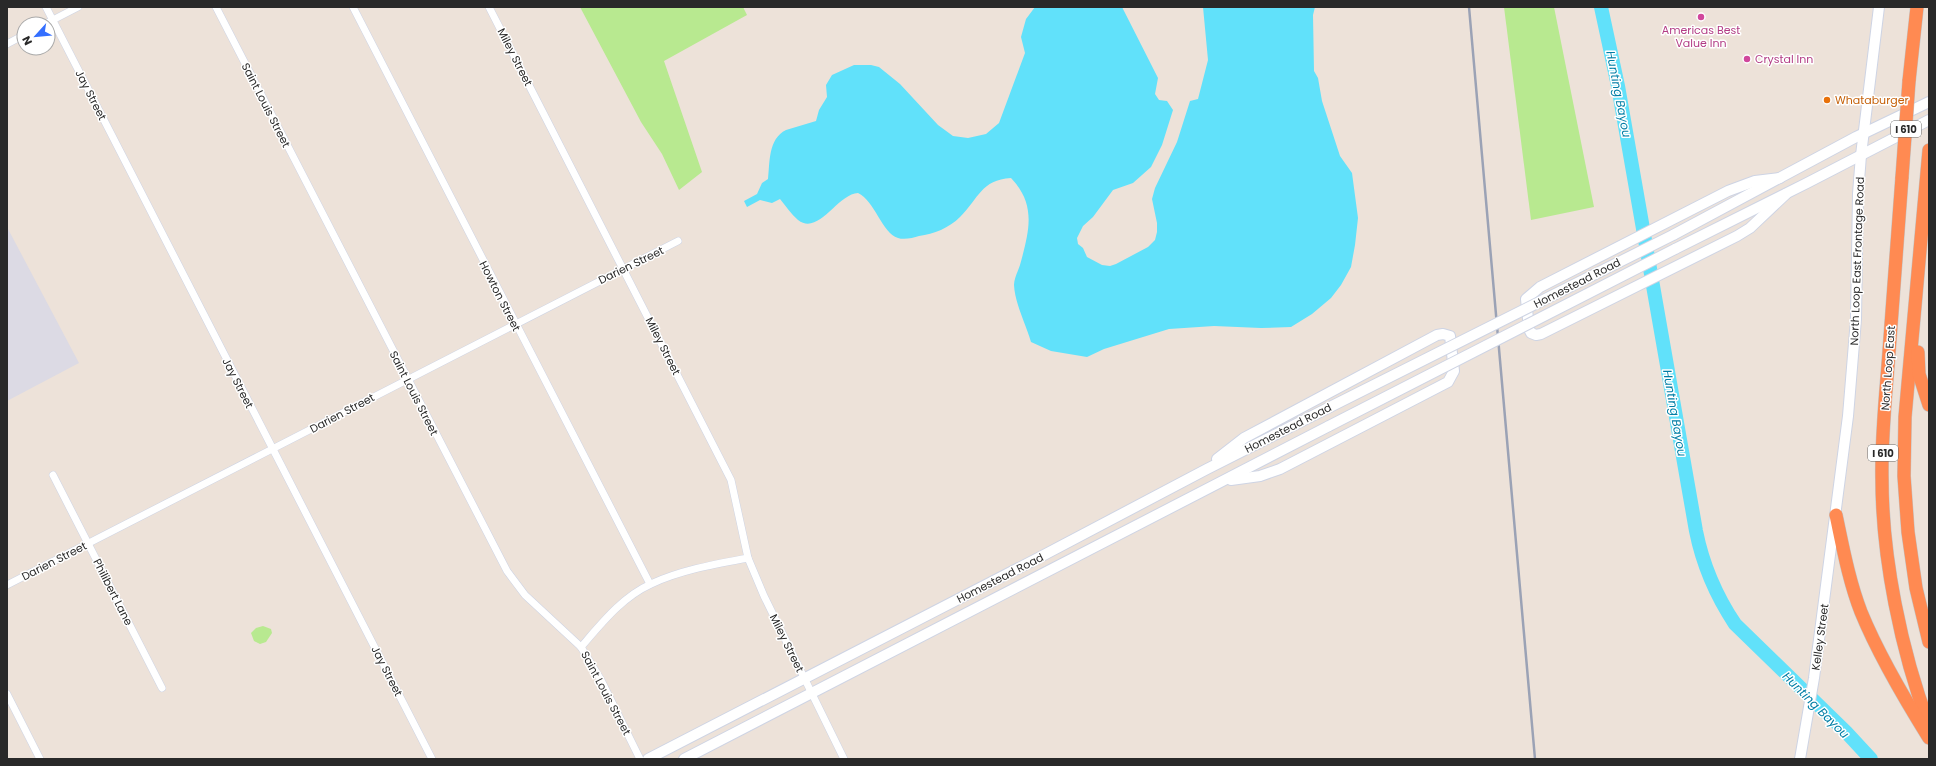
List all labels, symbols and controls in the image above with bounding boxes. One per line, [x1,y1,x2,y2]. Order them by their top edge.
marker: Americas Best Value Inn [1696,12,1706,22]
north arrow [16,16,56,56]
place label: Americas Best Value Inn [1662,22,1740,51]
street label: Miley Street [494,25,536,89]
text: N [18,33,36,48]
water label: Hunting Bayou [1602,49,1636,139]
place label: Crystal Inn [1755,51,1813,67]
marker: Crystal Inn [1742,54,1752,64]
street label: Saint Louis Street [238,60,294,150]
street label: Jay Street [71,67,111,123]
place label: Whataburger [1835,92,1909,108]
marker: Whataburger [1822,95,1832,105]
road number: I 610 [1891,121,1921,137]
street label: North Loop East Frontage Road [1846,176,1868,346]
street label: Darien Street [596,242,666,288]
street label: Homestead Road [1531,254,1623,312]
street label: Howton Street [475,258,525,334]
street label: Miley Street [642,314,684,378]
street label: North Loop East [1877,325,1899,411]
street label: Saint Louis Street [386,348,442,438]
street label: Jay Street [218,355,258,411]
water label: Hunting Bayou [1659,368,1691,458]
street label: Darien Street [307,389,377,437]
street label: Homestead Road [1242,399,1334,457]
road number: I 610 [1868,445,1898,461]
street label: Darien Street [19,538,89,584]
street label: Homestead Road [954,549,1046,607]
street label: Philibert Lane [89,556,137,628]
street label: Kelley Street [1807,603,1833,671]
street label: Miley Street [766,611,808,675]
street label: Jay Street [367,643,407,699]
street label: Saint Louis Street [577,648,635,738]
water label: Hunting Bayou [1779,668,1853,742]

